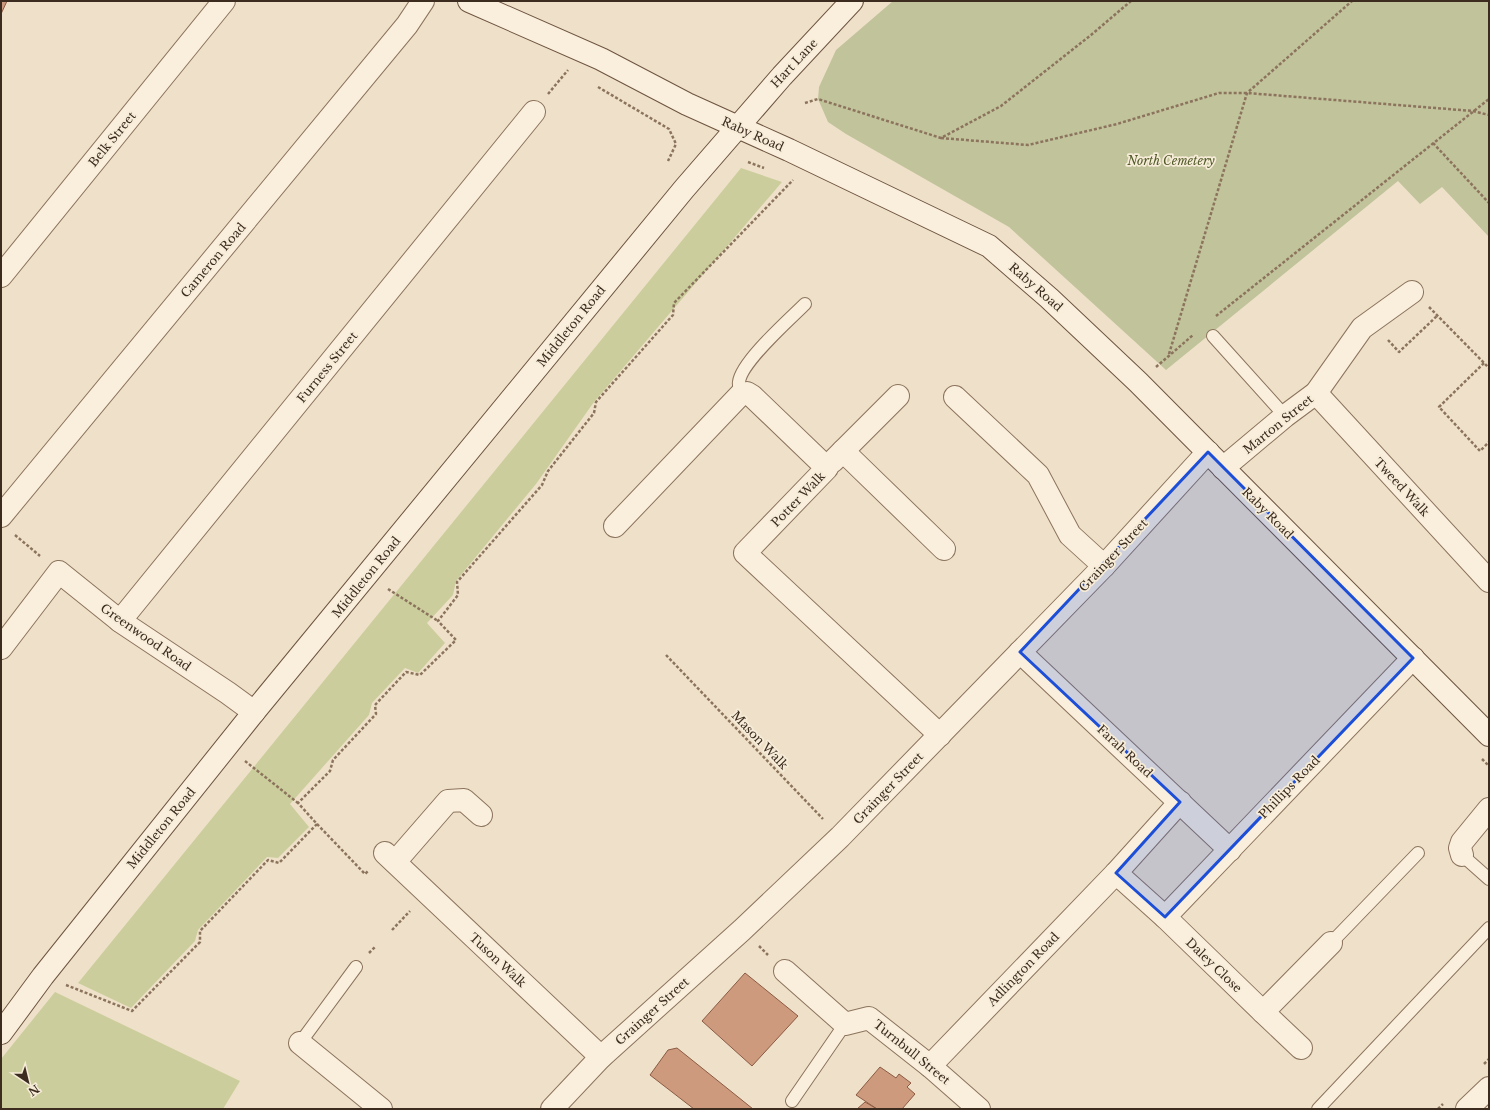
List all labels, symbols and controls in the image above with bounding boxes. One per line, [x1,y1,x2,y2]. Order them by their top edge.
street label: Hart Lane [767,35,821,91]
street label: Belk Street [85,108,139,170]
street label: Raby Road [720,114,786,154]
park label: North Cemetery [1126,153,1215,168]
street label: Cameron Road [177,220,249,300]
street label: Raby Road [1006,260,1066,314]
street label: Middleton Road [534,282,608,370]
street label: Furness Street [294,328,361,406]
street label: Marton Street [1240,391,1316,457]
street label: Tweed Walk [1371,455,1433,520]
street label: Potter Walk [768,468,828,530]
street label: Raby Road [1239,484,1297,542]
street label: Grainger Street [1075,515,1151,595]
street label: Middleton Road [329,533,403,621]
street label: Greenwood Road [98,600,194,674]
street label: Mason Walk [728,708,792,773]
street label: Farah Road [1094,722,1156,780]
street label: Grainger Street [850,749,926,827]
street label: Phillips Road [1255,752,1323,822]
street label: Middleton Road [124,784,198,872]
street label: Adlington Road [983,929,1062,1010]
street label: Tuson Walk [466,930,530,991]
street label: Daley Close [1183,935,1245,996]
street label: Grainger Street [612,974,692,1048]
street label: Turnbull Street [871,1017,954,1088]
north arrow [8,1062,48,1102]
text: N [25,1081,42,1099]

